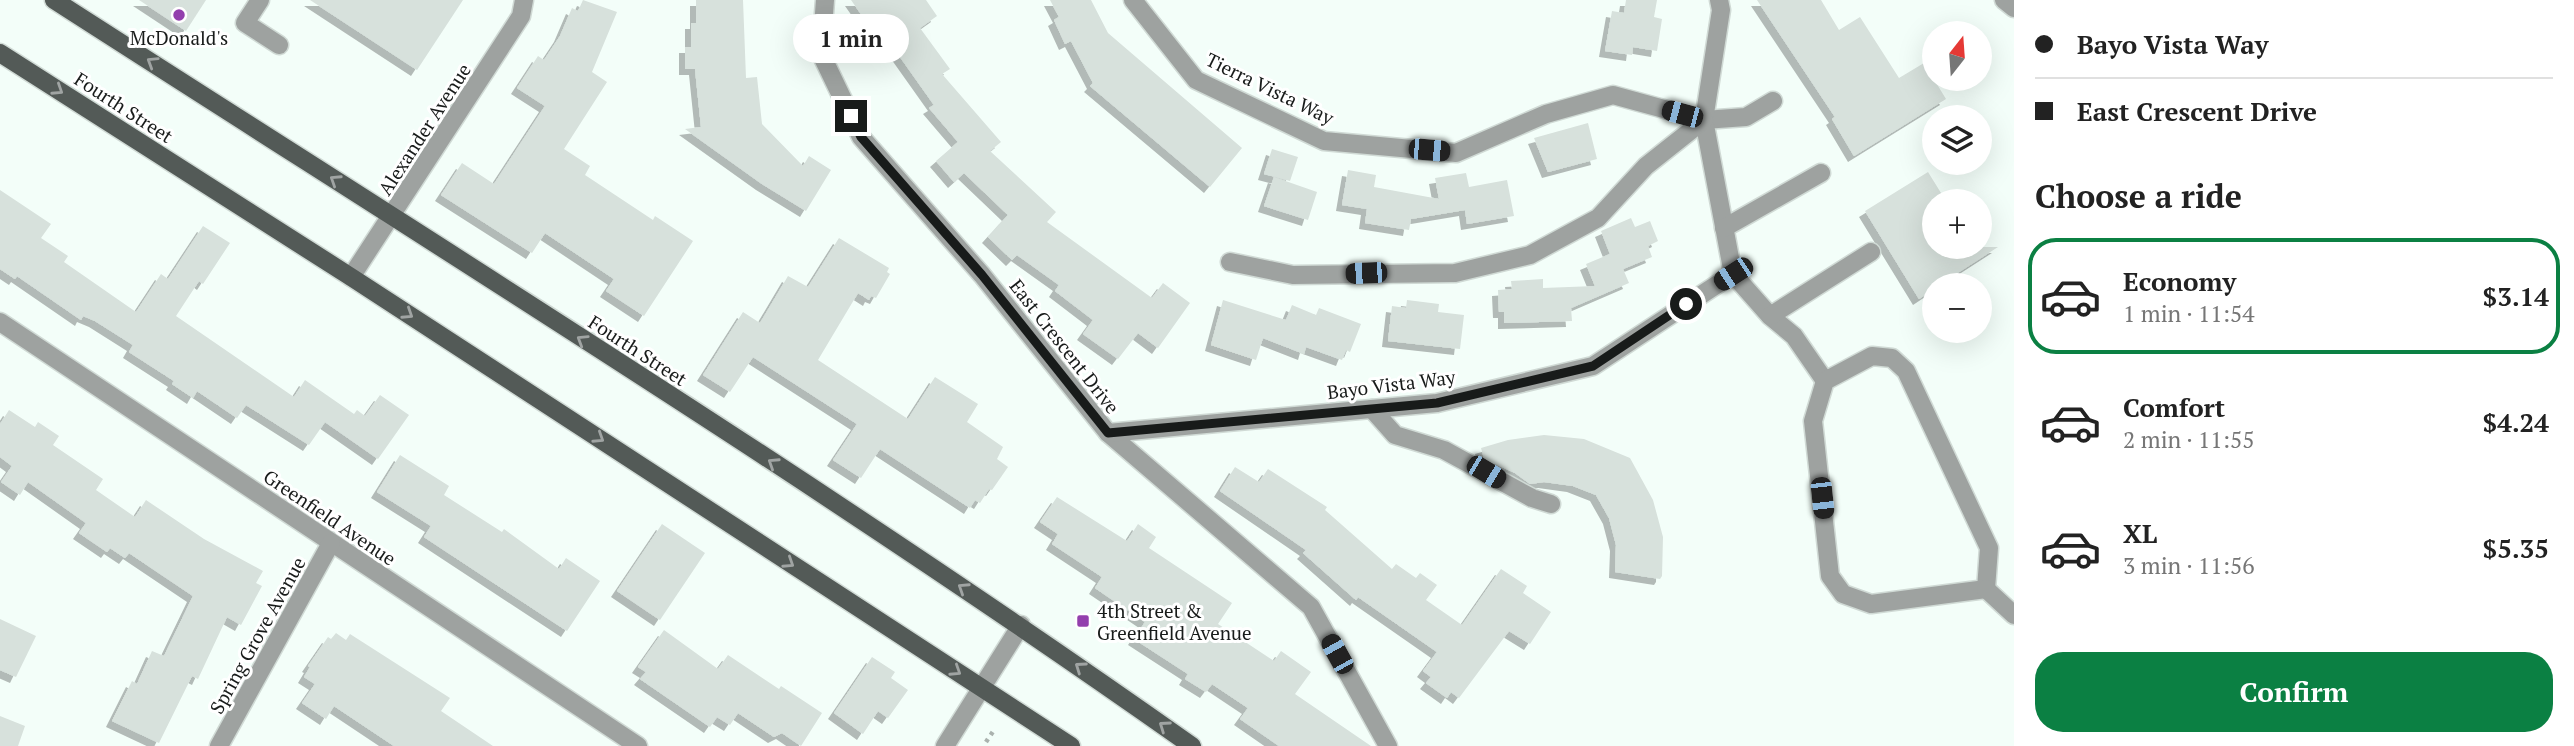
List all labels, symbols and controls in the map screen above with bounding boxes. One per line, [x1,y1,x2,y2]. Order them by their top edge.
marker: McDonald's [171,7,187,23]
callout: 1 min [793,15,909,64]
north arrow [1922,21,1992,91]
map controls [1922,21,1992,343]
text: 1 min [820,23,882,54]
place label: McDonald's [130,25,228,50]
text: Bayo Vista Way [2077,27,2268,61]
street label: Tierra Vista Way [1202,46,1338,130]
one-way arrow [147,58,160,71]
street label: Alexander Avenue [372,58,476,200]
street label: Fourth Street [70,66,178,148]
one-way arrow [50,81,63,94]
text: East Crescent Drive [2077,94,2317,128]
car [1659,98,1706,130]
route end [835,100,867,132]
button: layers [1922,105,1992,175]
car [1408,138,1451,162]
one-way arrow [329,175,342,188]
text: Choose a ride [2035,175,2242,217]
button: + [1922,189,1992,259]
car [1710,254,1757,294]
car [1345,262,1388,284]
text: Economy [2123,264,2236,298]
icon: car [2039,265,2102,328]
button: − [1922,273,1992,343]
street label: East Crescent Drive [1005,274,1125,418]
text: $3.14 [2483,279,2549,313]
route start [1670,288,1702,320]
text: 1 min · 11:54 [2123,298,2255,329]
one-way arrow [401,306,414,319]
street label: Fourth Street [584,309,692,391]
one-way arrow [577,335,590,348]
street label: Bayo Vista Way [1325,364,1457,404]
text: Comfort [2123,390,2225,424]
icon: car [2039,391,2102,454]
text: $4.24 [2483,405,2549,439]
text: 2 min · 11:55 [2123,424,2255,455]
one-way arrow [591,430,604,443]
car [1463,452,1510,492]
one-way arrow [768,459,781,472]
street label: Greenfield Avenue [259,463,401,571]
car [1810,476,1835,520]
text: XL [2123,516,2157,550]
icon: car [2039,517,2102,580]
text: $5.35 [2483,531,2549,565]
text: 3 min · 11:56 [2123,550,2255,581]
street label: Spring Grove Avenue [203,552,311,718]
one-way arrow [782,554,795,567]
one-way arrow [958,583,971,596]
place label: 4th Street & Greenfield Avenue [1097,598,1251,645]
marker: 4th Street & Greenfield Avenue [1075,613,1091,629]
car [1318,631,1357,677]
button: Confirm [2035,652,2553,732]
one-way arrow [948,663,961,676]
one-way arrow [1075,663,1088,675]
one-way arrow [1159,722,1172,734]

